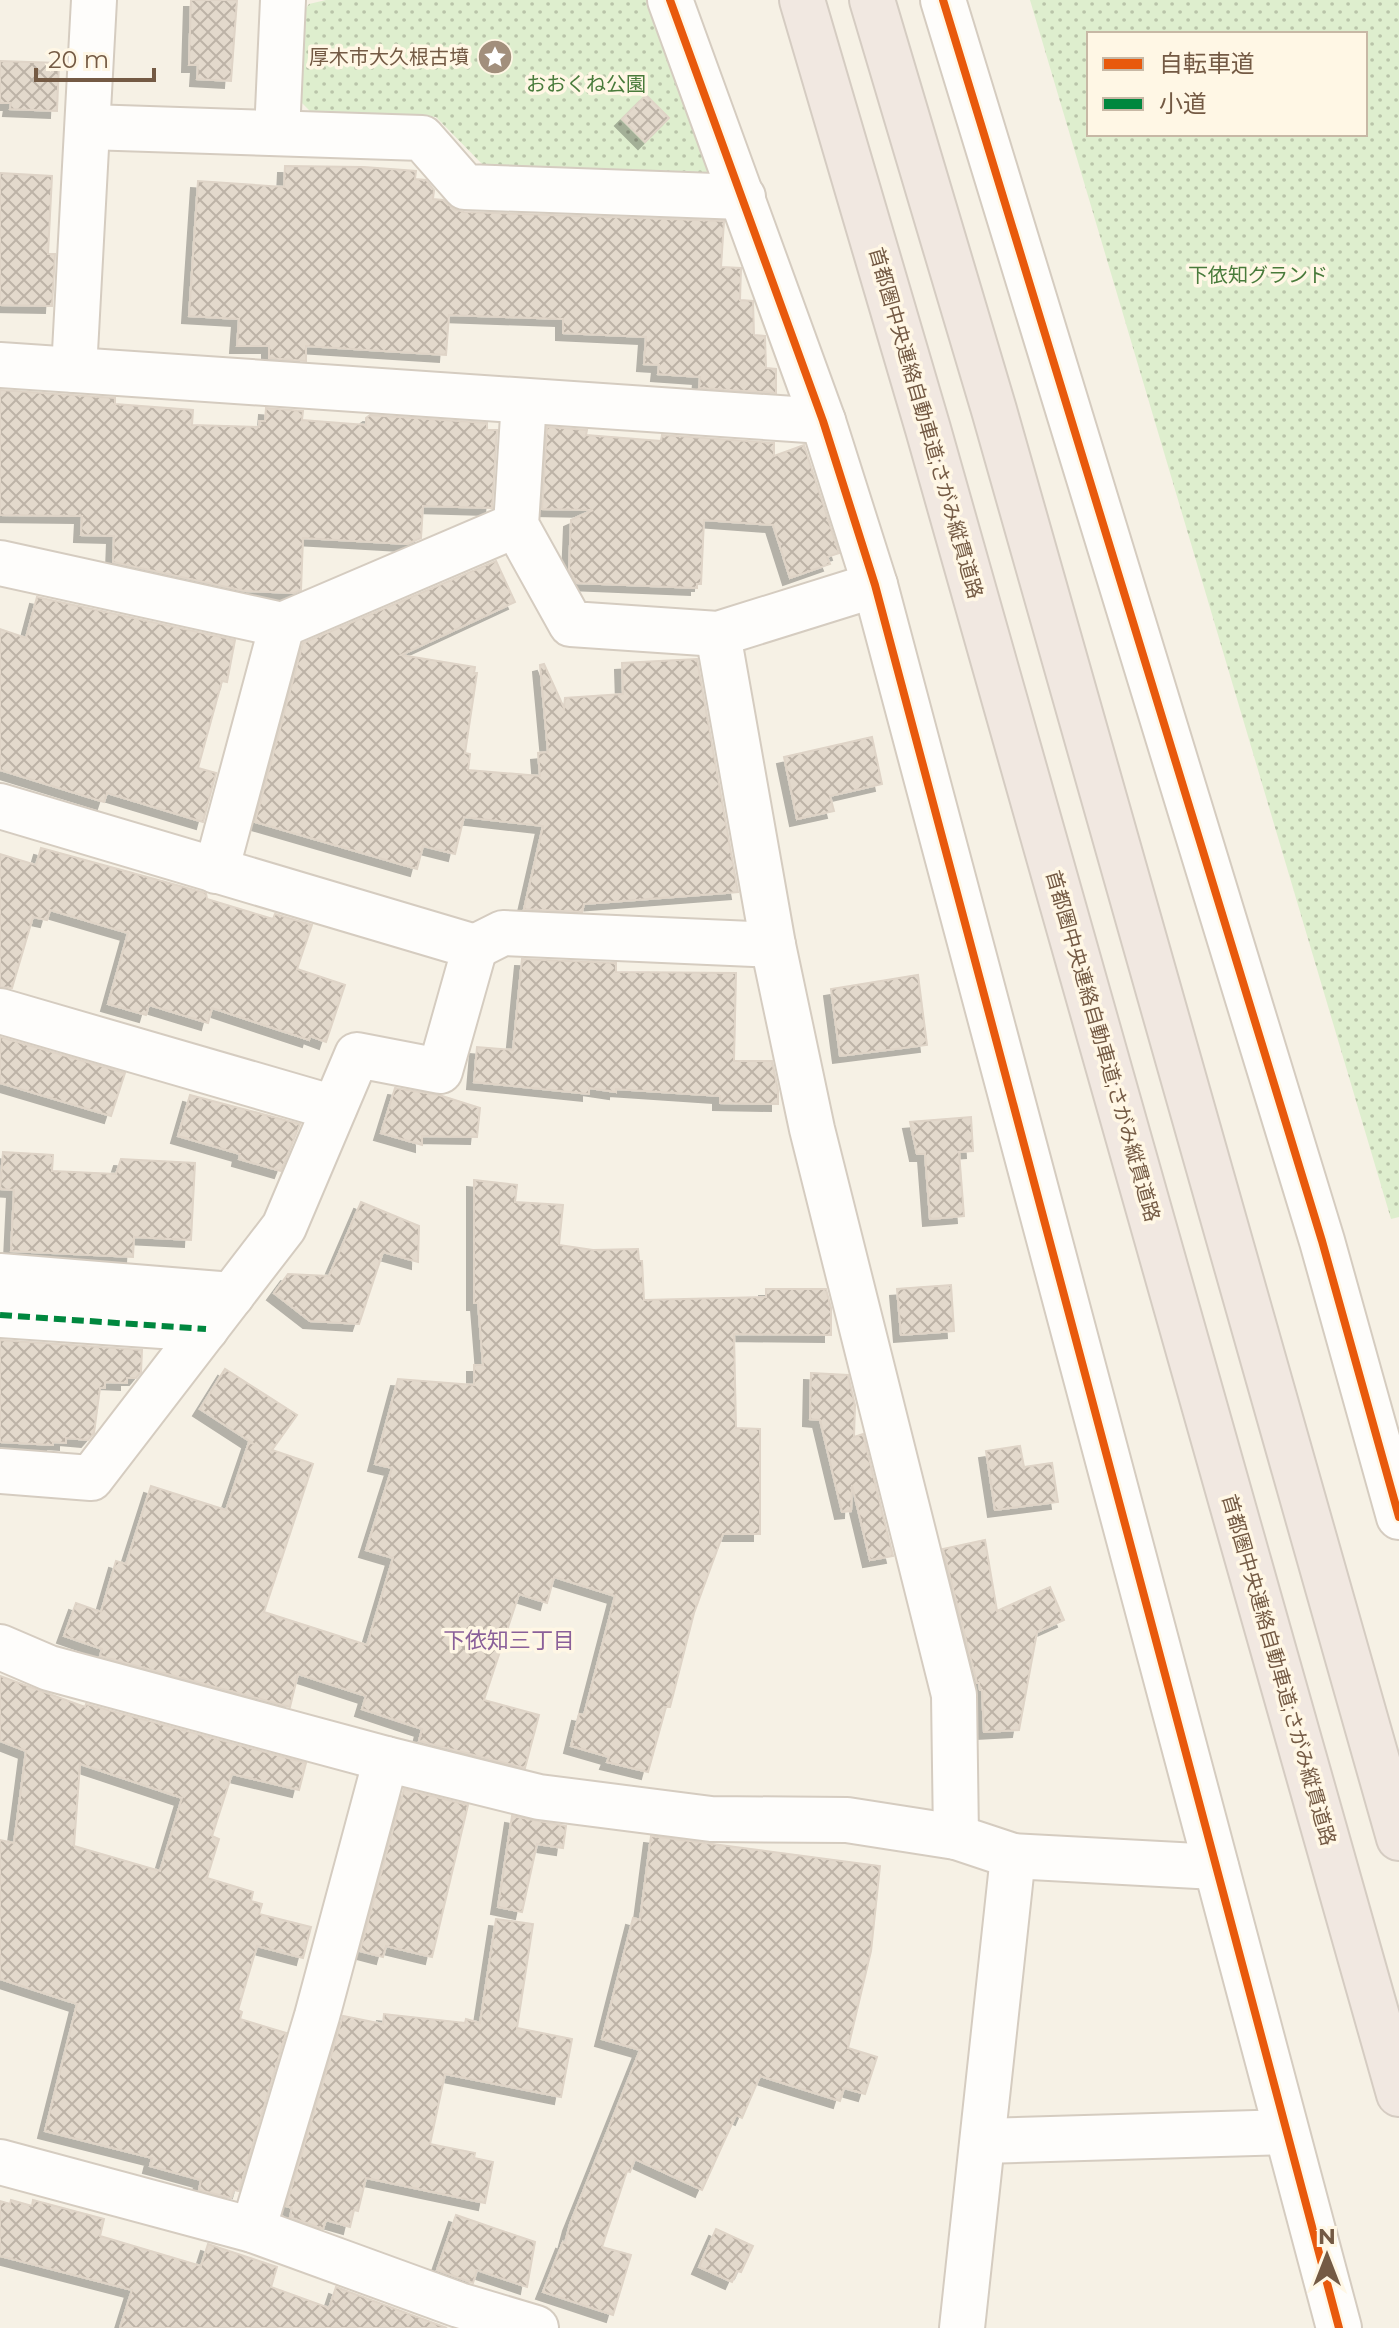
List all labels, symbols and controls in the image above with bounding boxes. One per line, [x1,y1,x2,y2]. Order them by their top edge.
scale bar [36,32,154,82]
legend [1087,32,1367,136]
place icon: 厚木市大久根古墳 [476,38,514,76]
text: 20 m [48,45,109,74]
place label: 厚木市大久根古墳 [309,45,469,69]
text: 自転車道 [1159,49,1255,78]
park label: おおくね公園 [526,72,646,96]
text: 小道 [1159,89,1207,118]
street label: 首都圏中央連絡自動車道;さがみ縦貫道路 [864,245,988,601]
park label: 下依知グランド [1188,263,1328,287]
street label: 首都圏中央連絡自動車道;さがみ縦貫道路 [1041,868,1165,1224]
street label: 首都圏中央連絡自動車道;さがみ縦貫道路 [1217,1492,1341,1848]
district label: 下依知三丁目 [443,1627,575,1654]
north arrow [1287,2216,1367,2296]
text: N [1318,2223,1336,2250]

